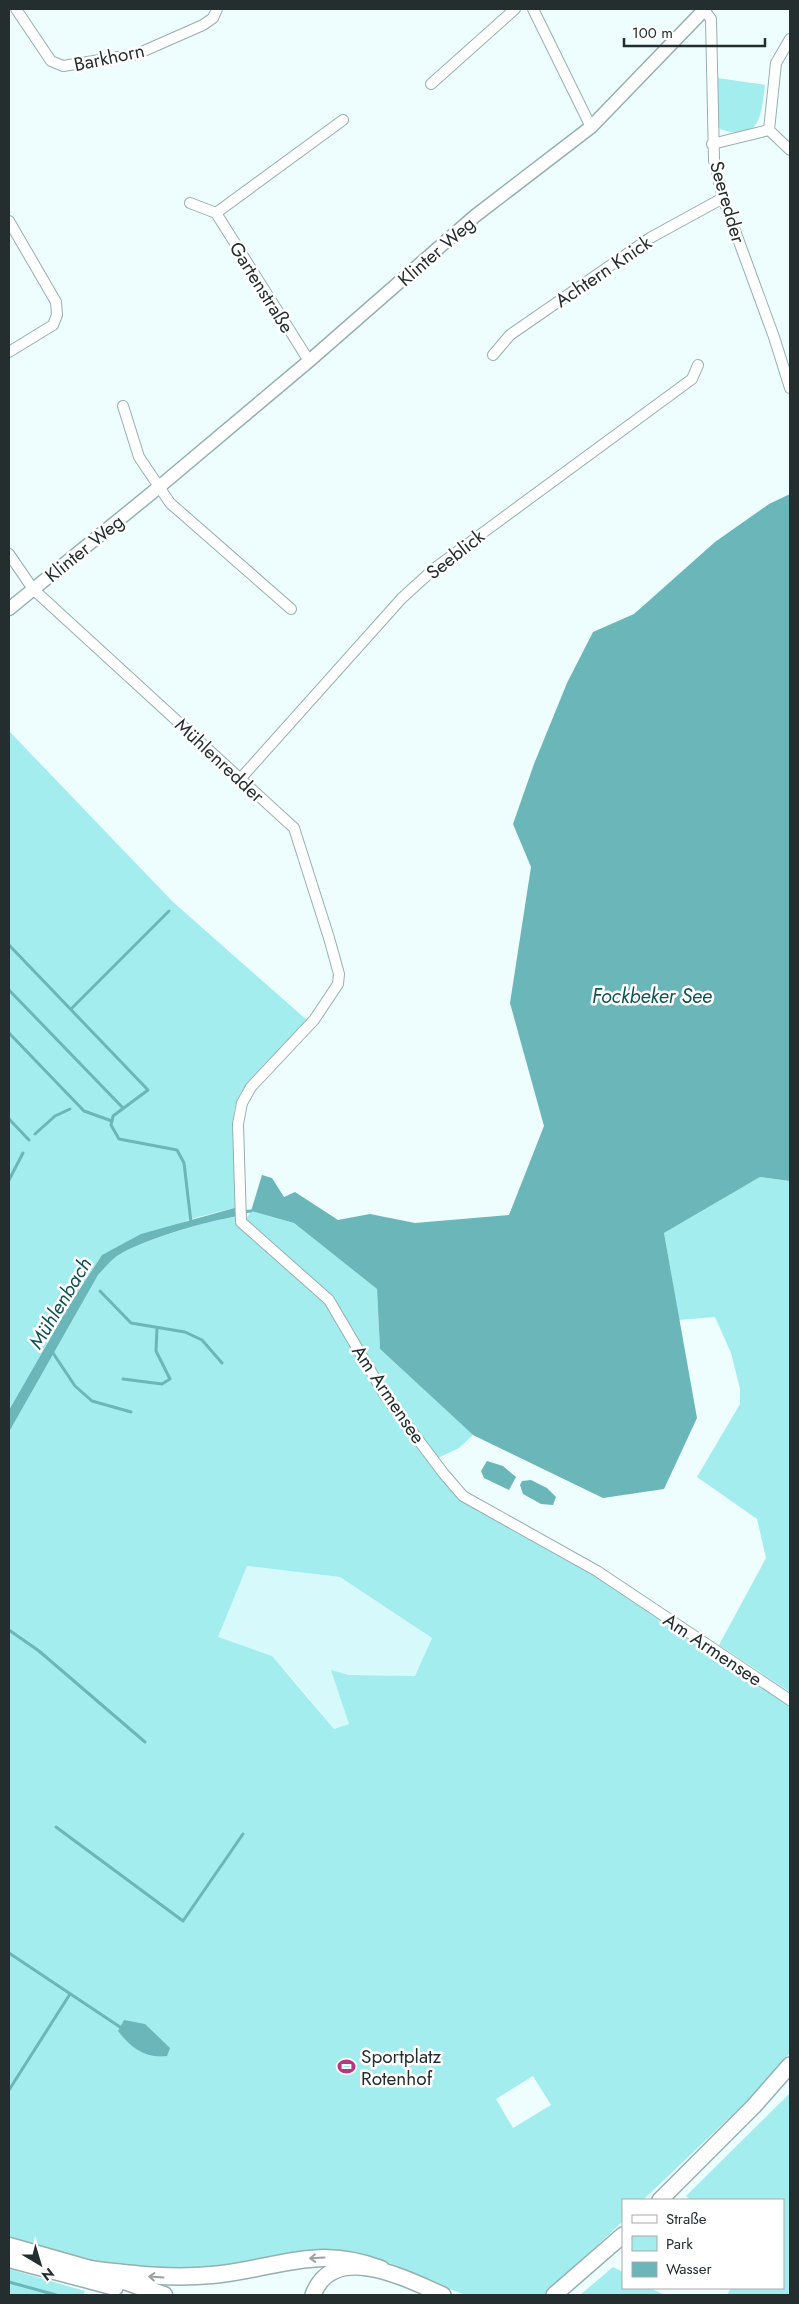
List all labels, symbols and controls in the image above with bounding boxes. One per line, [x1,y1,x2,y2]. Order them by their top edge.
scale bar [624,15,765,47]
text: 100 m [632,22,673,44]
street label: Barkhorn [71,37,147,78]
street label: Seeredder [703,158,752,247]
street label: Klinter Weg [392,210,481,293]
street label: Achtern Knick [550,229,657,314]
street label: Gartenstraße [223,236,300,338]
street label: Klinter Weg [39,508,130,589]
street label: Seeblick [420,523,491,586]
street label: Mühlenredder [169,712,271,809]
water label: Fockbeker See [592,982,712,1011]
water label: Mühlenbach [22,1252,99,1355]
street label: Am Armensee [346,1340,432,1449]
street label: Am Armensee [658,1606,768,1693]
place label: Sportplatz Rotenhof [361,2043,442,2092]
sports icon: Sportplatz Rotenhof [337,2057,357,2077]
legend [622,2199,784,2289]
text: Straße [666,2208,707,2230]
text: Park [666,2233,693,2255]
north arrow [15,2239,65,2289]
one-way arrow [309,2253,325,2262]
text: Wasser [666,2258,712,2280]
text: N [37,2263,59,2286]
one-way arrow [148,2272,164,2282]

